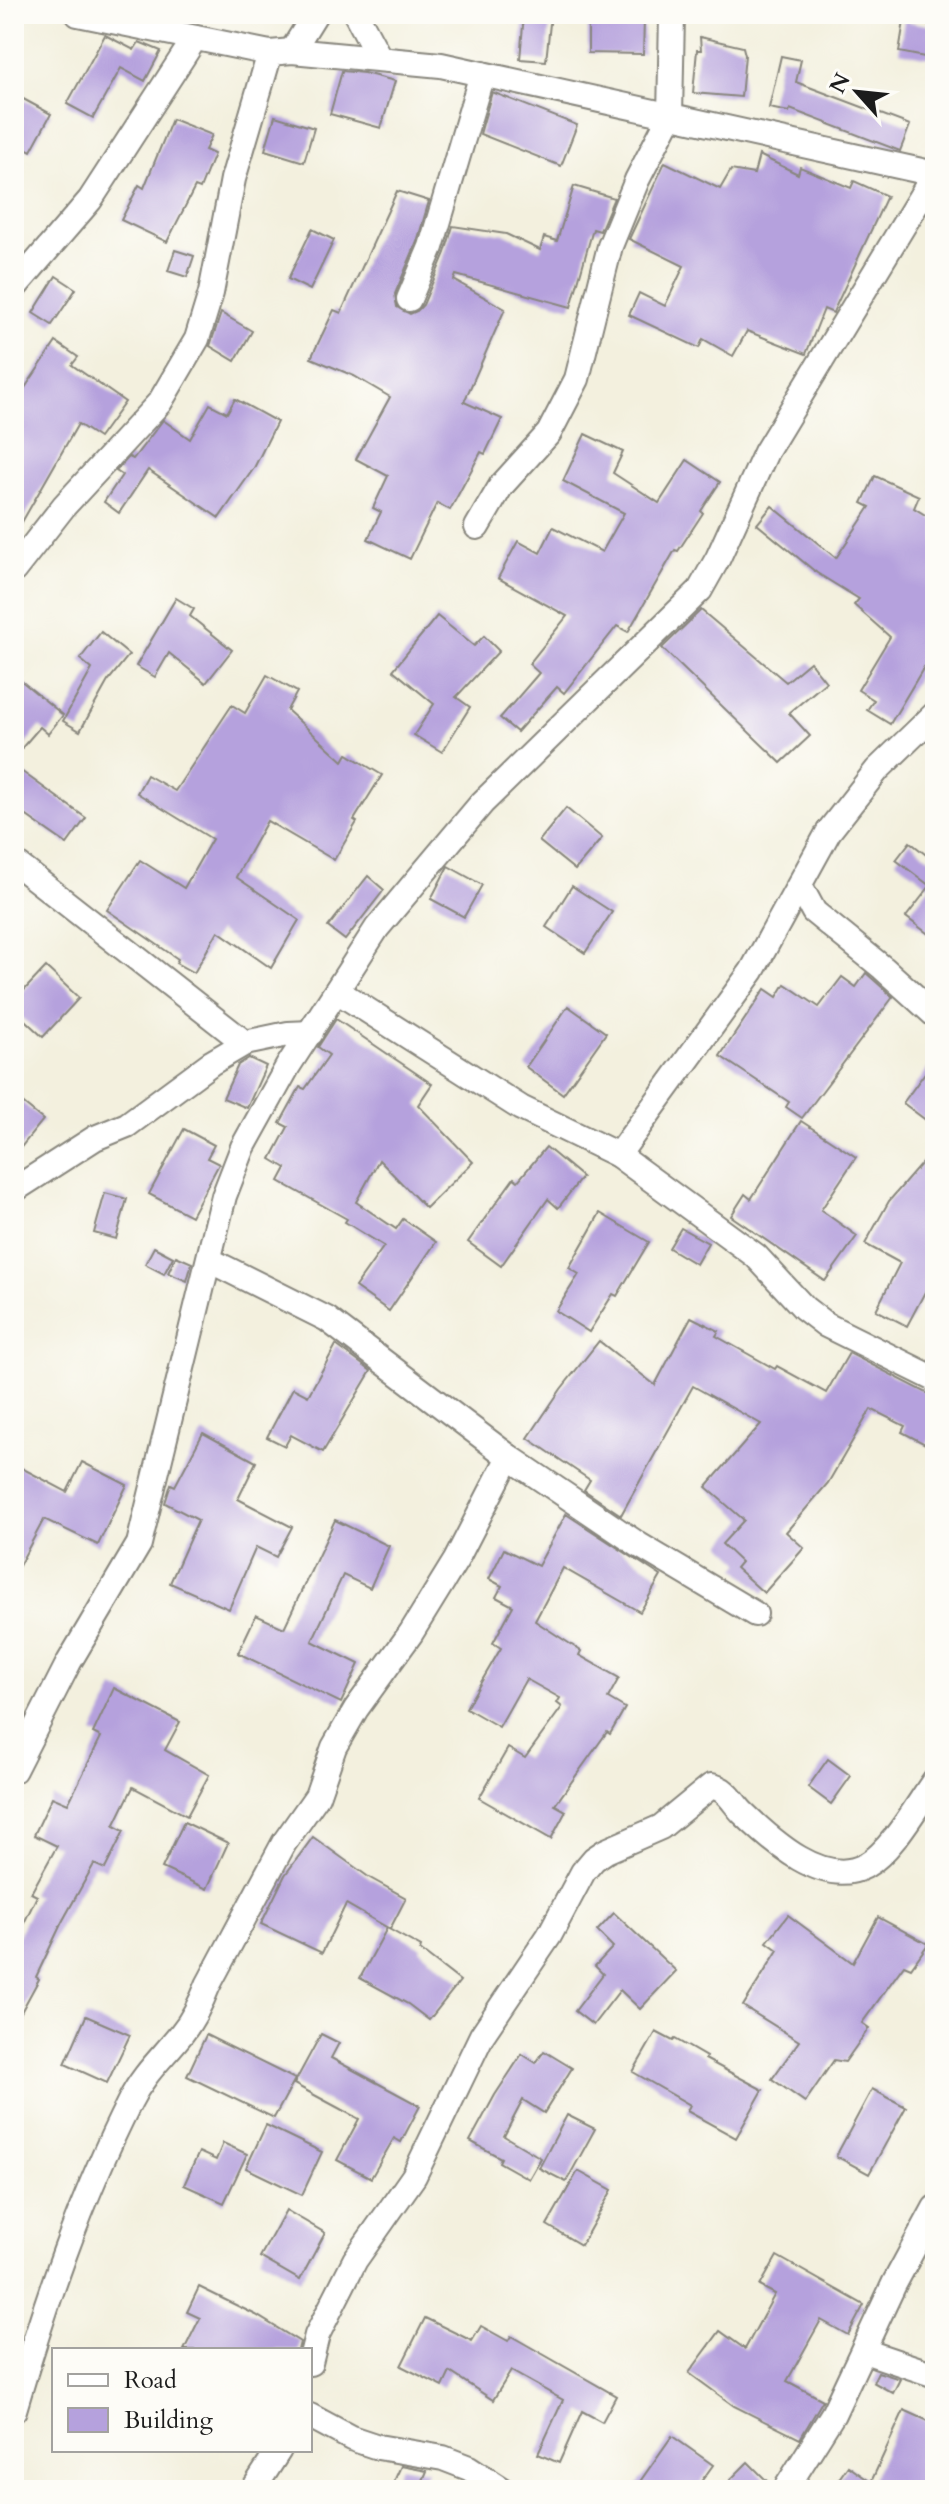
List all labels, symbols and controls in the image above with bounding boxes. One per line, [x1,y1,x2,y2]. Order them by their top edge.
north arrow [817,52,897,132]
text: N [822,68,858,99]
legend [52,2348,312,2452]
text: Road [124,2364,177,2397]
text: Building [124,2404,214,2437]

